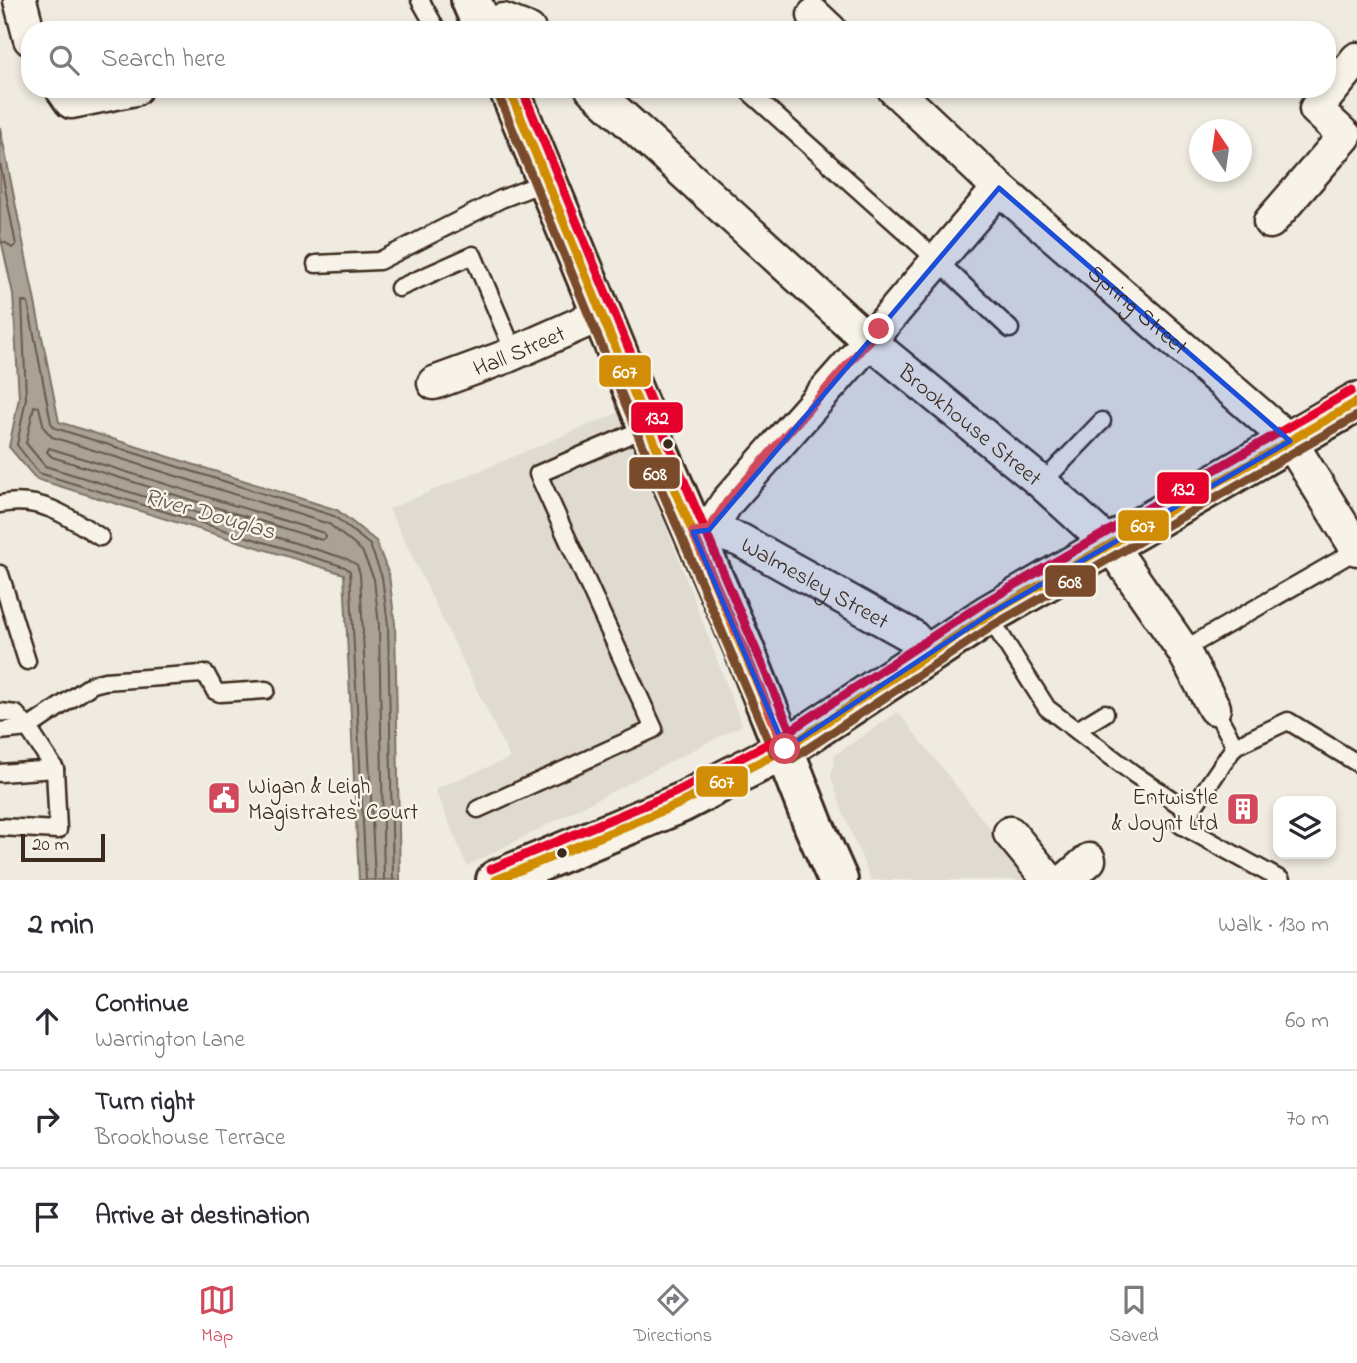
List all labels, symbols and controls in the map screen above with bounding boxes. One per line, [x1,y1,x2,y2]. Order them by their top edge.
search box [21,21,1336,98]
icon: search [45,41,83,79]
text: Search here [101,41,226,79]
north arrow [1189,119,1252,182]
street label: Spring Street [1079,258,1195,364]
route end [863,313,894,344]
street label: Hall Street [469,318,571,386]
line badge: 607 [598,354,652,388]
street label: Brookhouse Street [889,357,1048,496]
text: 607 [613,360,637,387]
line badge: 132 [630,401,684,434]
text: 132 [645,406,669,433]
unlabelled marker [661,437,675,451]
line badge: 608 [628,456,681,490]
text: 608 [643,462,667,489]
line badge: 132 [1156,471,1210,505]
text: 132 [1171,477,1195,504]
water label: River Douglas [140,480,280,551]
line badge: 607 [1117,509,1170,542]
text: 607 [1131,514,1155,541]
street label: Walmesley Street [734,530,894,639]
line badge: 608 [1044,564,1097,598]
text: 608 [1058,570,1082,597]
route start [769,733,800,764]
line badge: 607 [695,765,749,798]
text: 607 [710,770,734,797]
place label: Wigan & Leigh Magistrates' Court [248,771,419,831]
public building icon: Wigan & Leigh Magistrates' Court [205,779,243,817]
place label: Entwistle & Joynt Ltd [1112,782,1219,843]
building icon: Entwistle & Joynt Ltd [1224,790,1262,828]
map controls [1273,796,1336,859]
button: layers [1273,796,1336,859]
scale bar [21,831,105,863]
text: 20 m [32,832,69,859]
unlabelled marker [555,846,569,860]
text: 2 min [28,904,94,948]
text: Walk · 130 m [1218,909,1329,942]
text: Continue [95,986,188,1024]
icon: ahead [28,1002,66,1040]
text: 60 m [1285,1005,1329,1038]
text: Warrington Lane [95,1024,245,1057]
text: Turn right [95,1084,195,1122]
icon: right [28,1100,66,1138]
text: 70 m [1286,1103,1329,1136]
text: Brookhouse Terrace [95,1122,285,1155]
icon: arrive [28,1198,66,1236]
text: Arrive at destination [95,1198,310,1236]
tab: Map [198,1281,236,1350]
tab: Directions [633,1281,712,1350]
tab: Saved [1109,1281,1159,1350]

